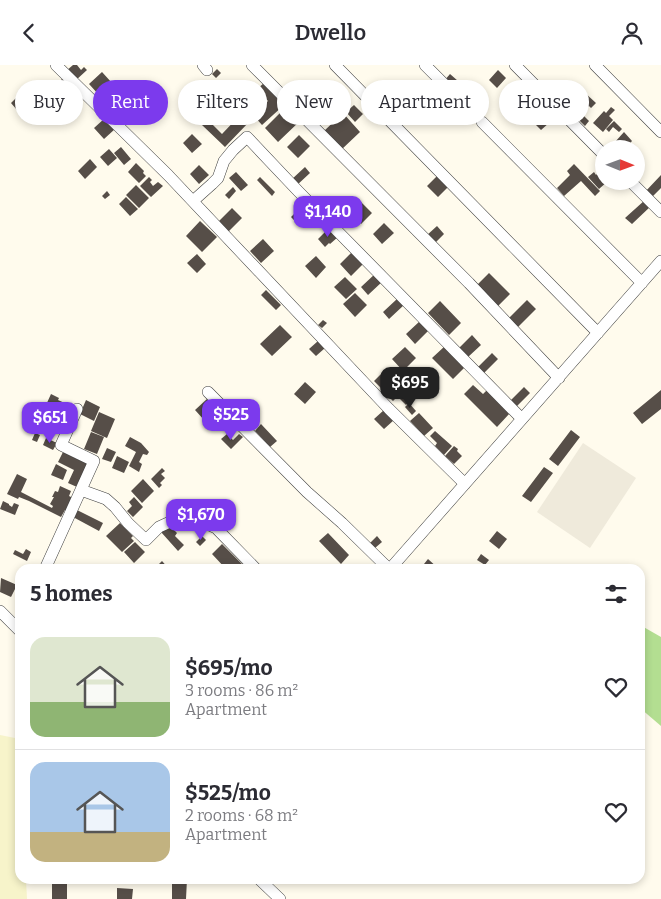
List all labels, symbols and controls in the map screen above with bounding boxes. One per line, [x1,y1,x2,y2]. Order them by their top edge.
icon: back [15,19,43,47]
text: Dwello [295,19,366,46]
icon: person [618,19,646,47]
chip: Buy [15,80,83,125]
chip: Rent [93,80,168,125]
chip: Filters [178,80,267,125]
chip: New [277,80,351,125]
chip: Apartment [361,80,489,125]
chip: House [499,80,589,125]
north arrow [595,140,645,190]
map controls [595,140,645,190]
pin: $1,140 [287,195,369,238]
text: $1,140 [304,202,352,221]
pin: $695 [380,367,440,409]
text: $695 [391,373,429,392]
pin: $525 [201,399,261,441]
pin: $651 [20,401,80,444]
text: $525 [213,405,249,424]
text: $651 [33,408,67,427]
pin: $1,670 [160,499,242,541]
text: $1,670 [177,505,225,524]
icon: filters [602,580,630,608]
text: 5 homes [30,581,113,607]
text: $695/mo [185,655,273,681]
icon: home [70,657,130,717]
icon: heart [602,673,630,701]
text: 3 rooms · 86 m² [185,681,298,700]
text: Apartment [185,700,267,719]
text: $525/mo [185,780,271,806]
icon: home [70,782,130,842]
icon: heart [602,798,630,826]
text: 2 rooms · 68 m² [185,806,298,825]
text: Apartment [185,825,267,844]

